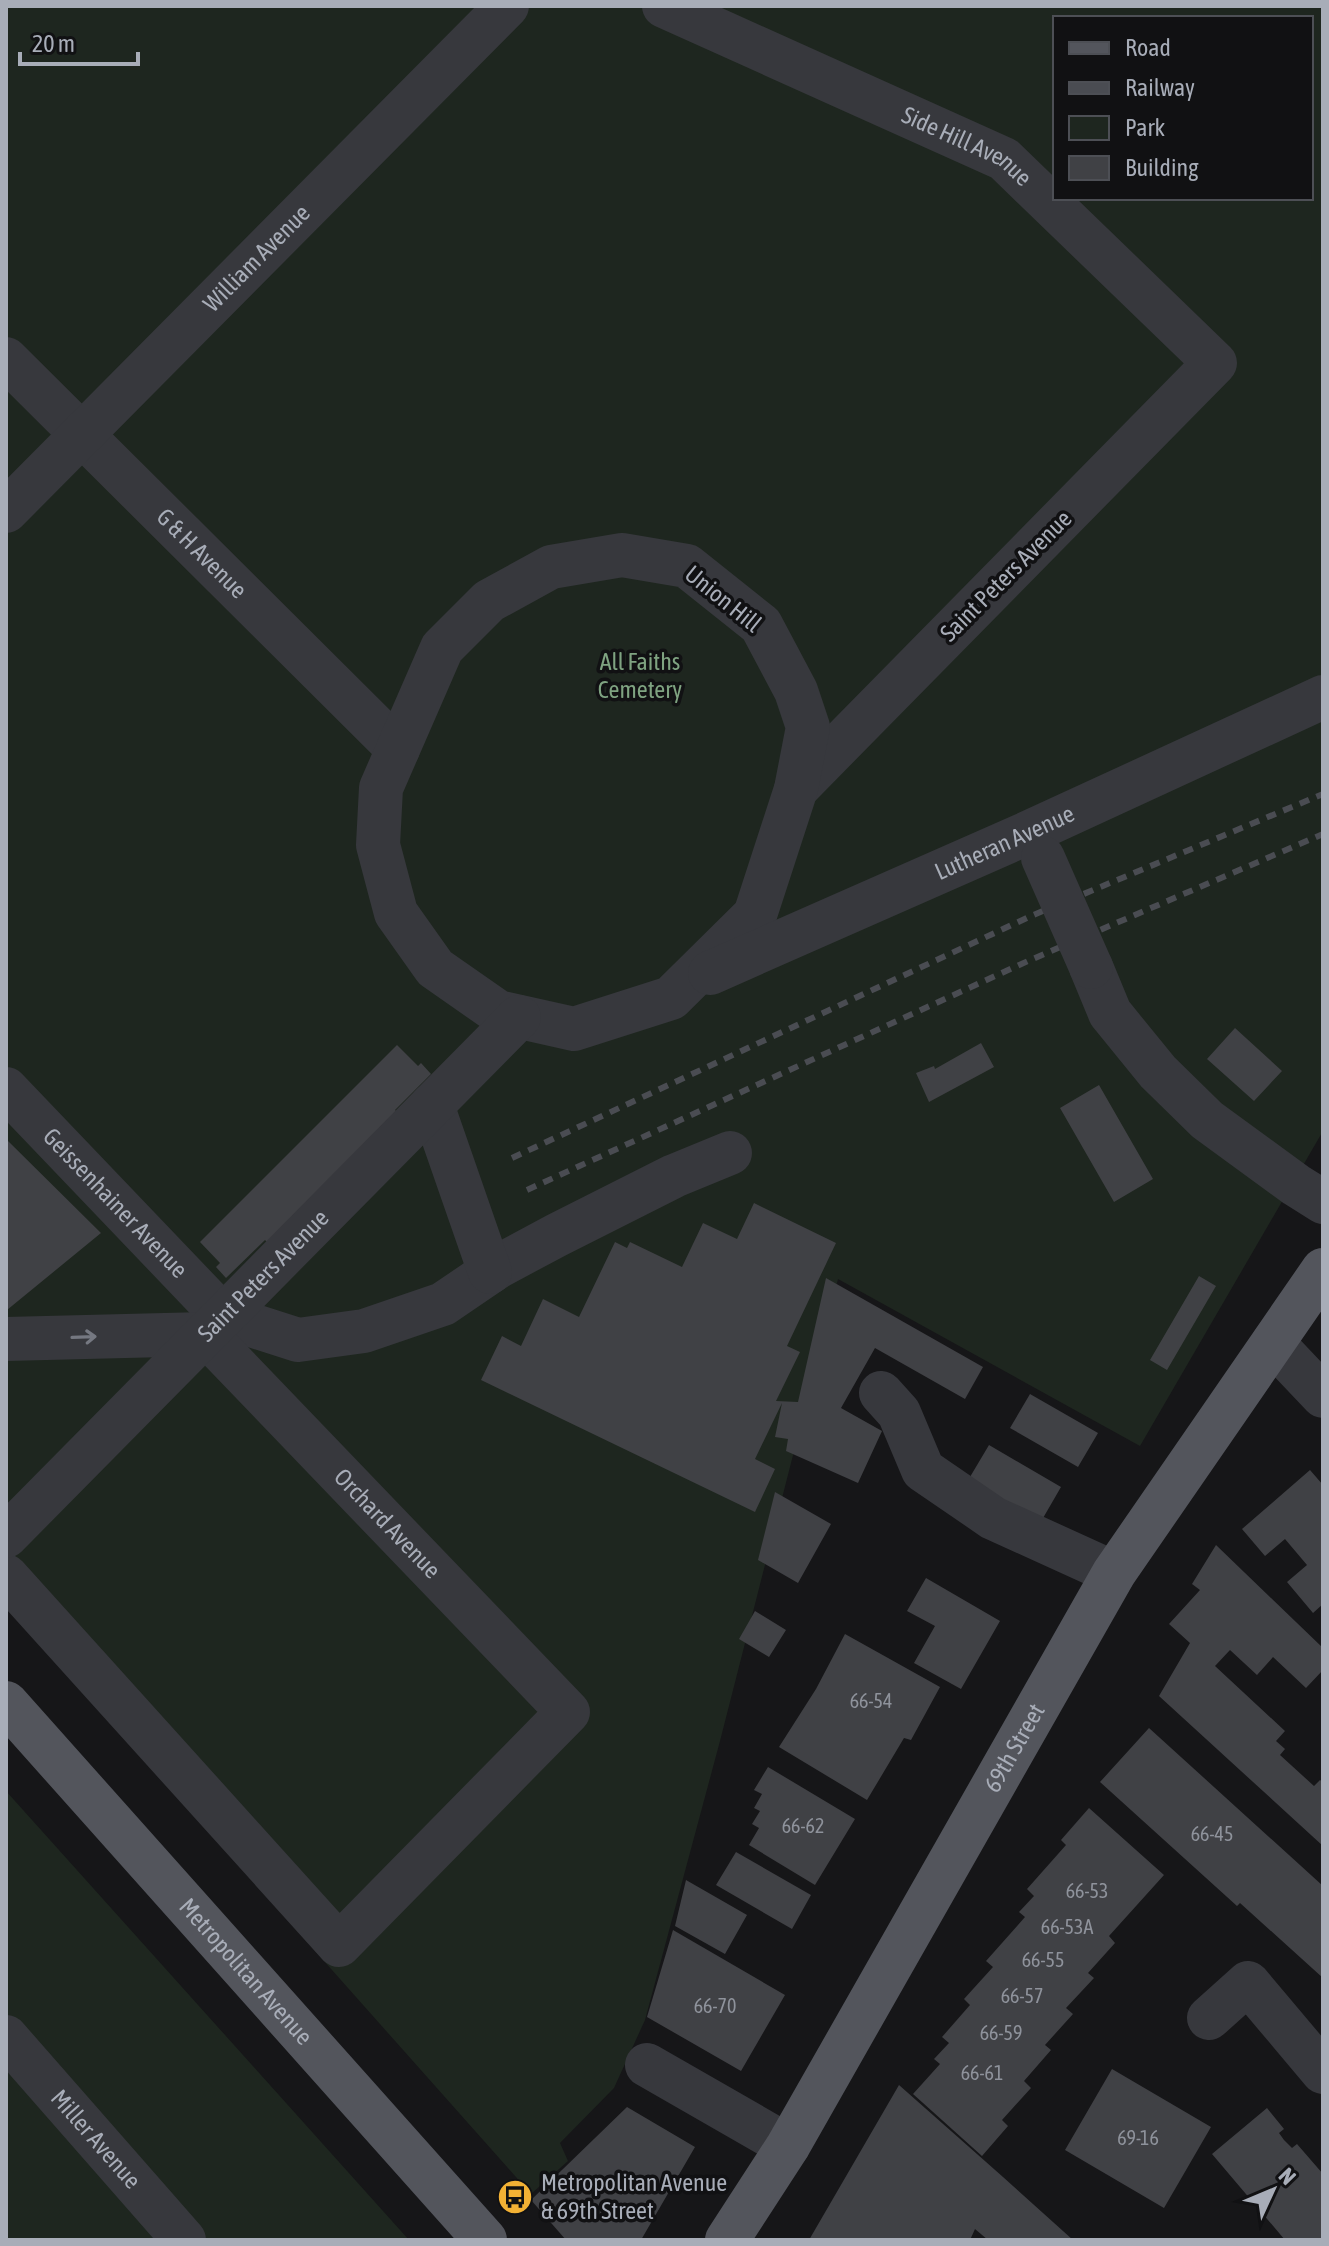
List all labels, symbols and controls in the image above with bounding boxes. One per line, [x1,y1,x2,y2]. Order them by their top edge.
scale bar [20,16,138,66]
legend [1053,16,1313,200]
text: 20 m [32,30,75,57]
text: Road [1125,34,1171,61]
text: Railway [1125,74,1195,101]
street label: Side Hill Avenue [898,101,1037,191]
text: Park [1125,114,1166,141]
text: Building [1125,154,1199,181]
street label: William Avenue [198,199,315,317]
street label: G & H Avenue [152,503,252,604]
street label: Saint Peters Avenue [935,505,1077,647]
street label: Union Hill [680,560,767,638]
park label: All Faiths Cemetery [598,648,682,703]
street label: Lutheran Avenue [931,800,1078,885]
street label: Geissenhainer Avenue [38,1123,193,1283]
street label: Saint Peters Avenue [192,1204,334,1347]
one-way arrow [70,1330,97,1345]
street label: Orchard Avenue [329,1463,446,1584]
house number: 66-54 [850,1689,892,1712]
street label: 69th Street [978,1699,1050,1797]
house number: 66-62 [782,1814,824,1837]
house number: 66-45 [1191,1822,1233,1845]
house number: 66-53 [1066,1879,1108,1902]
street label: Metropolitan Avenue [174,1893,318,2050]
house number: 66-53A [1041,1915,1093,1938]
house number: 66-55 [1022,1948,1064,1971]
house number: 66-57 [1001,1984,1043,2007]
house number: 66-70 [694,1994,736,2017]
house number: 66-59 [980,2021,1022,2044]
house number: 66-61 [961,2061,1003,2084]
street label: Miller Avenue [46,2084,146,2194]
house number: 69-16 [1117,2126,1159,2149]
north arrow [1233,2150,1313,2230]
text: N [1274,2162,1301,2190]
place label: Metropolitan Avenue & 69th Street [541,2169,727,2224]
bus stop icon: Metropolitan Avenue & 69th Street [496,2178,534,2216]

